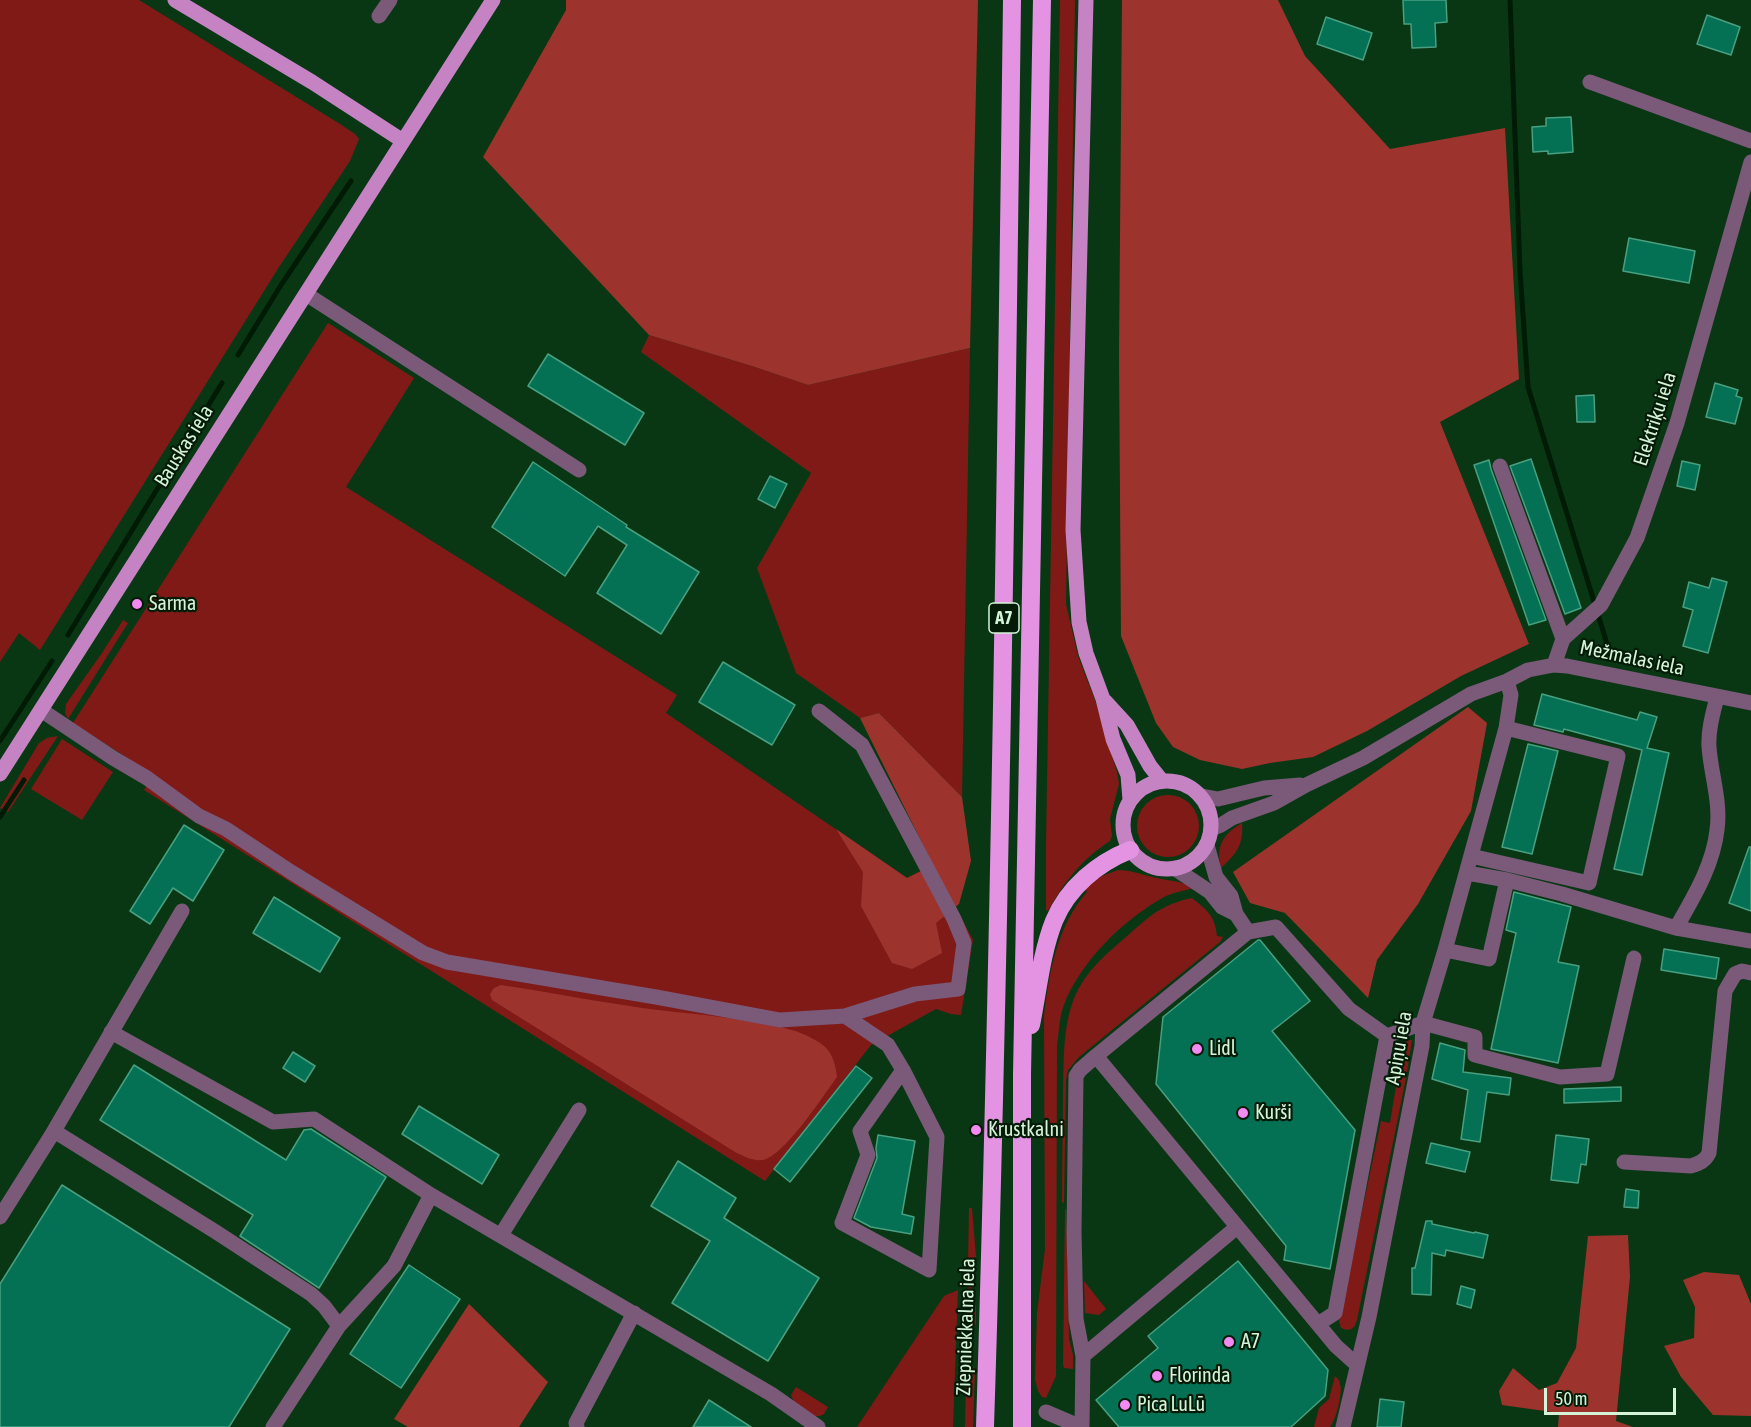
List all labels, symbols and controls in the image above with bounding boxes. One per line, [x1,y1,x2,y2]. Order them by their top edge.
street label: Elektriķu iela [1629,369,1681,469]
street label: Bauskas iela [150,401,218,491]
place label: Sarma [149,592,196,616]
marker: Sarma [130,597,144,611]
road number: A7 [989,603,1019,633]
street label: Mežmalas iela [1578,635,1686,681]
street label: Apiņu iela [1381,1009,1417,1087]
place label: Lidl [1209,1037,1236,1061]
marker: Lidl [1190,1042,1204,1056]
place label: Kurši [1255,1101,1292,1125]
marker: Kurši [1236,1106,1250,1120]
place label: Krustkalni [988,1118,1064,1142]
marker: Krustkalni [969,1123,983,1137]
street label: Ziepniekkalna iela [952,1258,980,1396]
place label: A7 [1241,1330,1260,1354]
marker: A7 [1222,1335,1236,1349]
place label: Florinda [1169,1364,1231,1388]
marker: Florinda [1150,1369,1164,1383]
scale bar [1547,1376,1679,1414]
text: 50 m [1555,1388,1587,1409]
place label: Pica LuLū [1137,1393,1205,1417]
marker: Pica LuLū [1118,1398,1132,1412]

